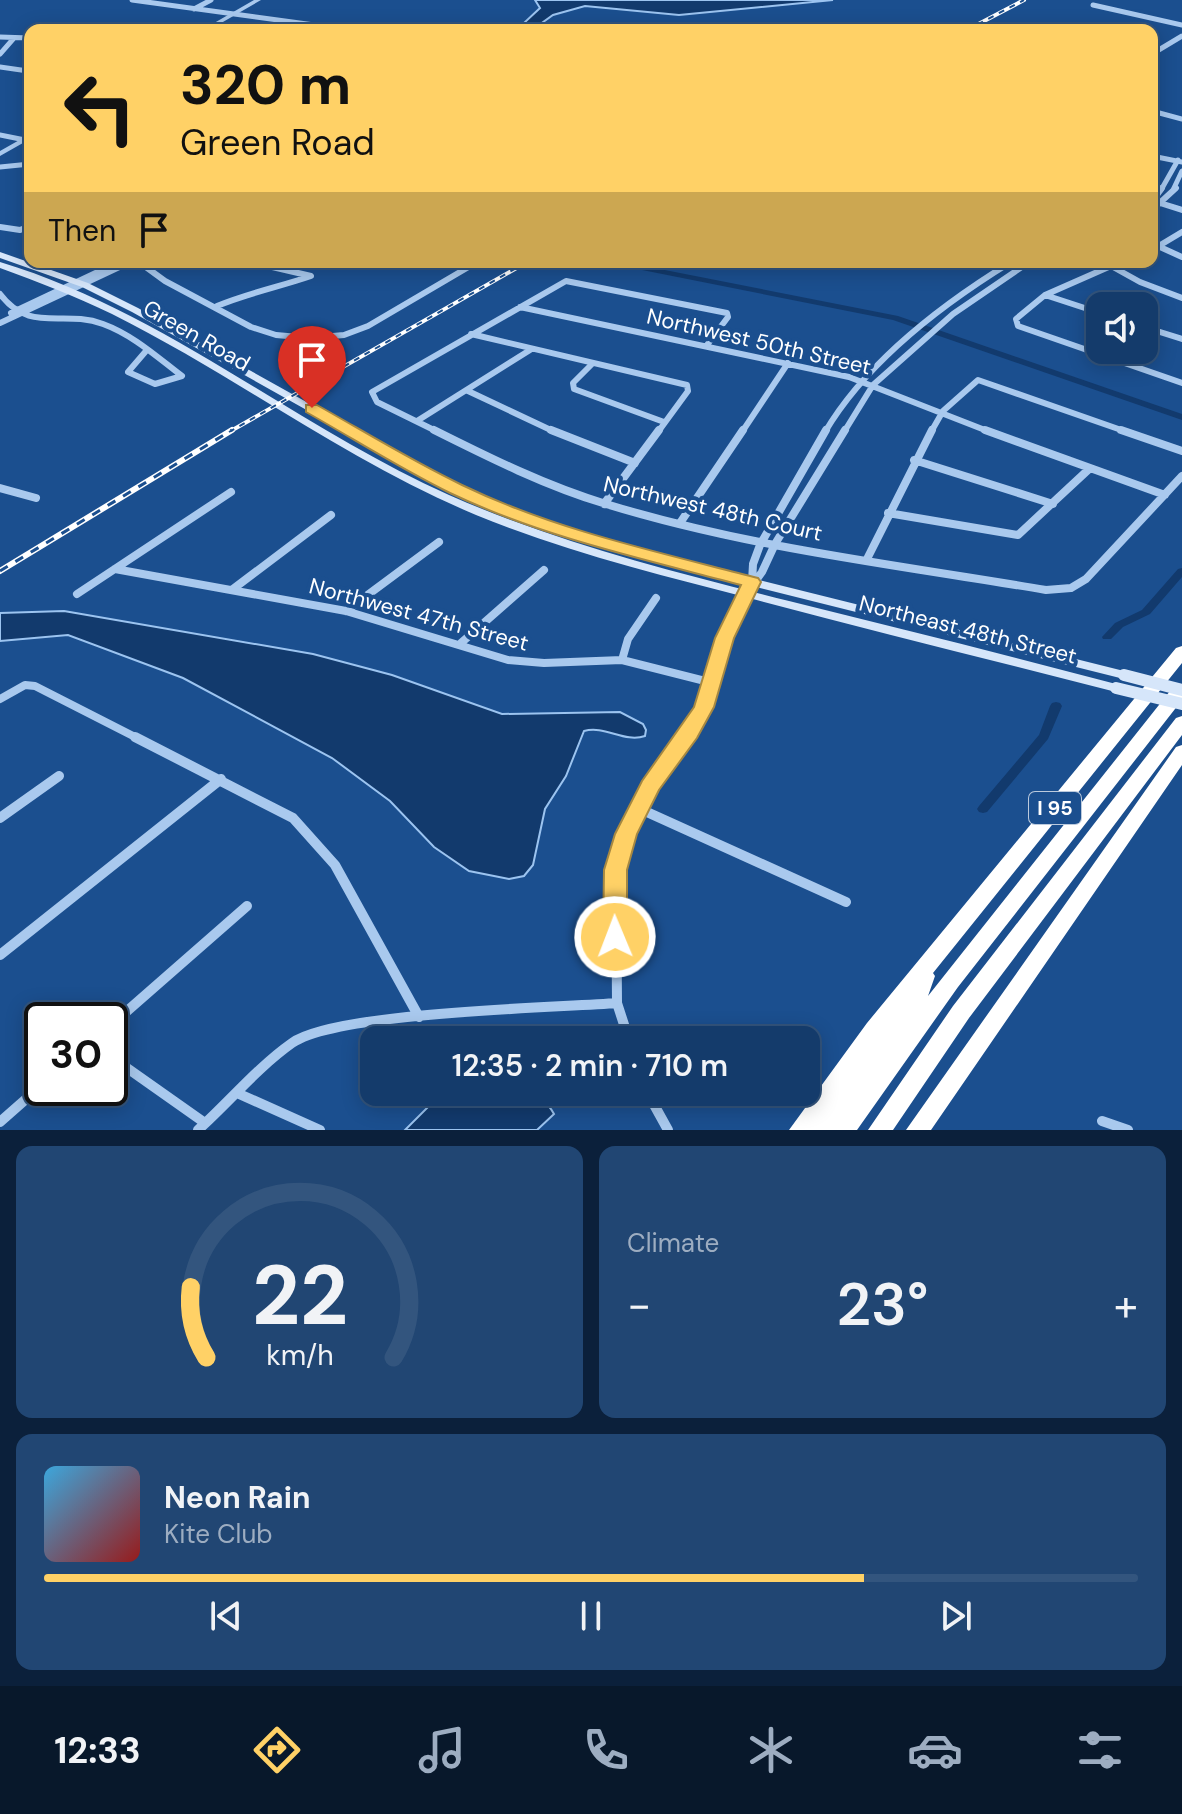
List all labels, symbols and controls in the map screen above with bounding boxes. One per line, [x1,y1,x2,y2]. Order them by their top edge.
text: 320 m [180,48,351,121]
icon: left [48,56,152,160]
text: Green Road [180,119,375,166]
icon: arrive [132,208,176,252]
text: Then [48,211,116,250]
map controls [1086,292,1158,364]
button: sound [1086,292,1158,364]
street label: Green Road [138,293,256,378]
street label: Northwest 50th Street [644,302,874,381]
pin [278,326,346,408]
icon: arrive [290,338,334,382]
street label: Northwest 48th Court [601,469,825,548]
street label: Northwest 47th Street [306,571,532,658]
street label: Northeast 48th Street [856,588,1080,671]
road number: I 95 [1029,792,1081,824]
position arrow [573,895,657,979]
speed limit sign: 30 [24,1002,128,1106]
text: 12:35 · 2 min · 710 m [452,1046,728,1085]
text: Climate [627,1226,719,1260]
text: 22 [252,1241,347,1350]
text: 23° [837,1265,928,1344]
text: − [627,1276,651,1334]
text: + [1114,1276,1138,1334]
text: km/h [266,1337,333,1374]
text: Neon Rain [164,1478,310,1517]
text: Kite Club [164,1517,273,1551]
icon: previous [204,1594,248,1638]
icon: pause [569,1594,613,1638]
icon: next [934,1594,978,1638]
icon: directions [249,1722,305,1778]
icon: music [414,1722,470,1778]
icon: phone [578,1722,634,1778]
icon: climate [743,1722,799,1778]
icon: car [907,1722,963,1778]
icon: filters [1072,1722,1128,1778]
text: 12:33 [54,1727,141,1774]

